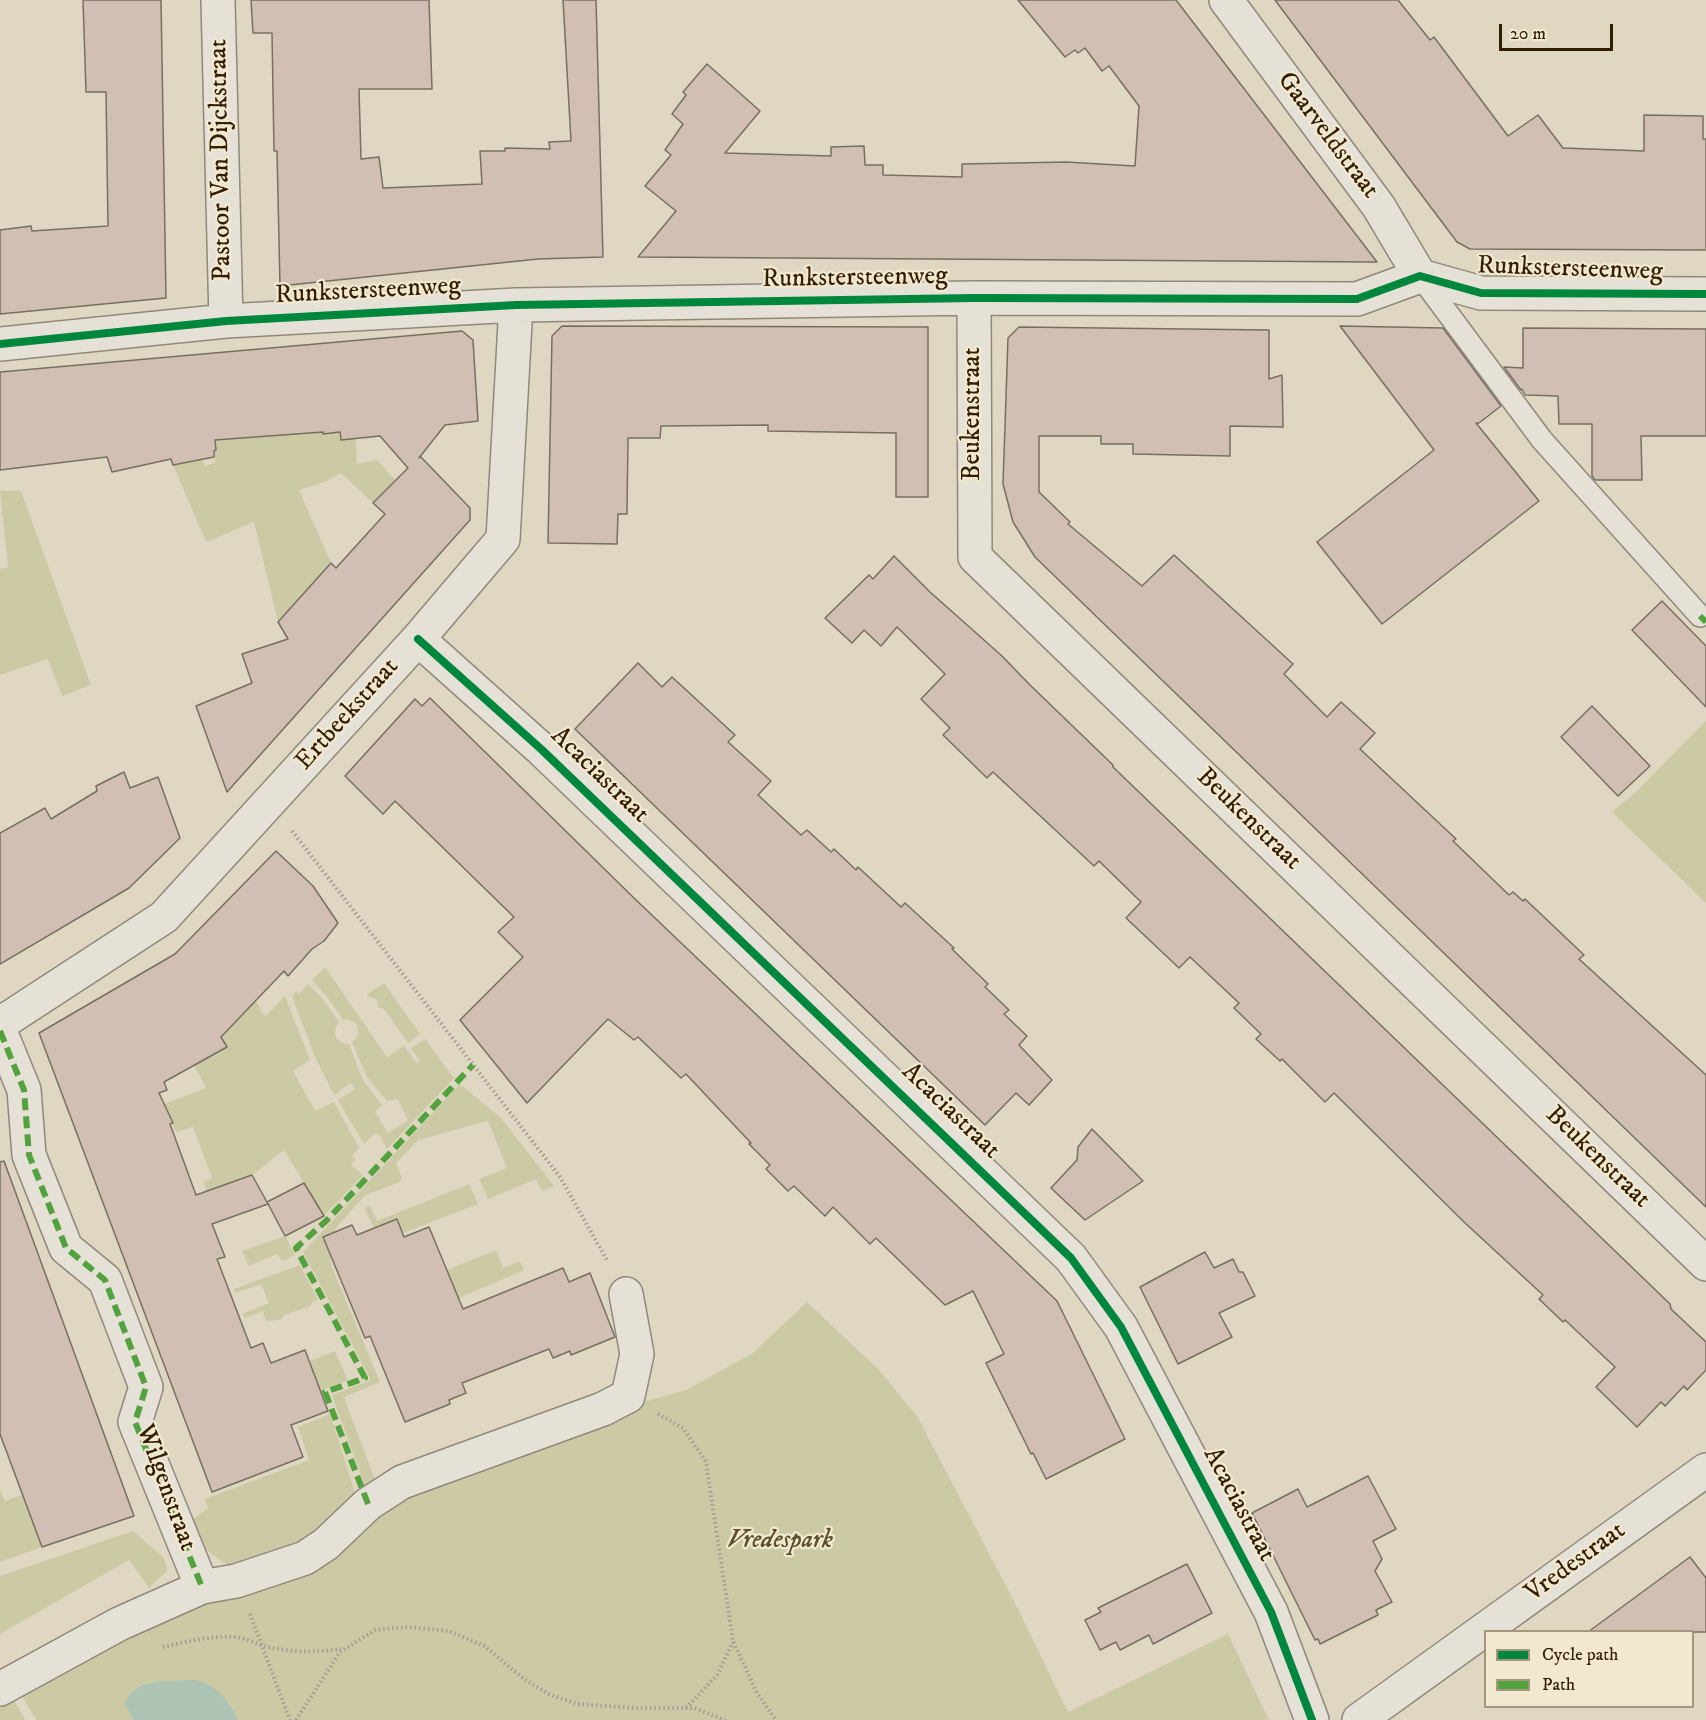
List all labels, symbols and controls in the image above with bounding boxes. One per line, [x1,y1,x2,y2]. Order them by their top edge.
scale bar [1502,12,1616,50]
text: 20 m [1510,23,1546,45]
street label: Pastoor Van Dijckstraat [204,39,240,281]
street label: Gaarveldstraat [1269,67,1385,205]
street label: Runkstersteenweg [1477,251,1663,289]
street label: Runkstersteenweg [762,262,948,296]
street label: Runkstersteenweg [274,272,462,312]
street label: Beukenstraat [958,347,990,481]
street label: Ertbeekstraat [290,653,406,777]
street label: Acaciastraat [543,721,655,831]
street label: Beukenstraat [1189,762,1307,878]
street label: Acaciastraat [894,1057,1006,1167]
street label: Beukenstraat [1538,1100,1656,1216]
street label: Wilgenstraat [128,1420,202,1556]
street label: Acaciastraat [1195,1443,1281,1567]
street label: Vredestraat [1520,1516,1632,1610]
park label: Vredespark [727,1526,833,1558]
legend [1484,1630,1694,1708]
text: Cycle path [1542,1644,1619,1666]
text: Path [1542,1674,1575,1696]

